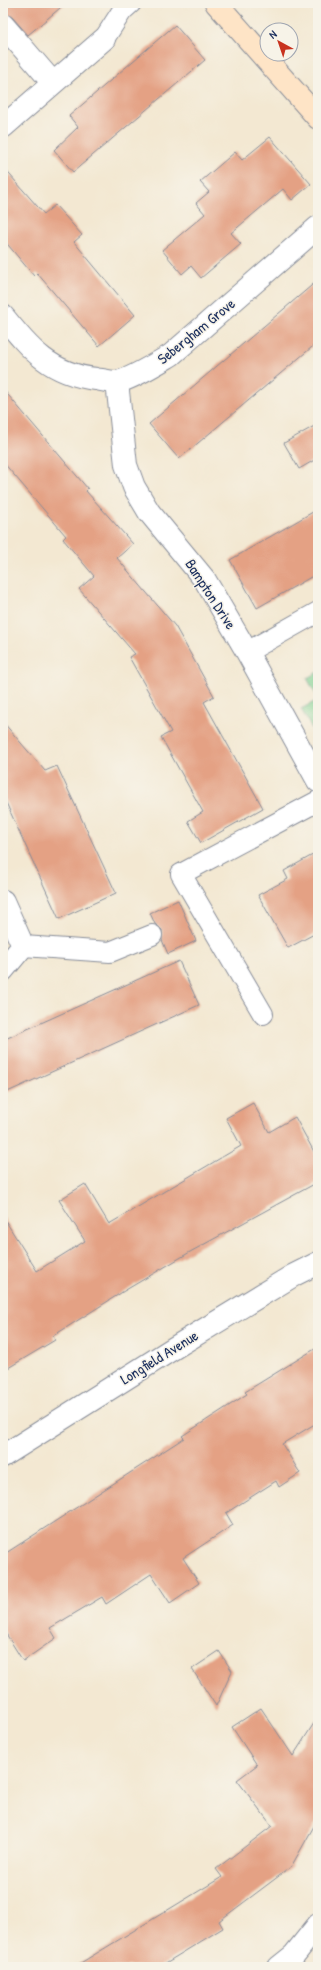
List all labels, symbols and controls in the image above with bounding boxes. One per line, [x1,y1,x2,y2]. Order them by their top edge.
north arrow [259,22,299,62]
text: N [266,27,279,42]
street label: Sebergham Grove [153,293,239,369]
street label: Bampton Drive [180,555,242,633]
street label: Longfield Avenue [116,1325,202,1389]

